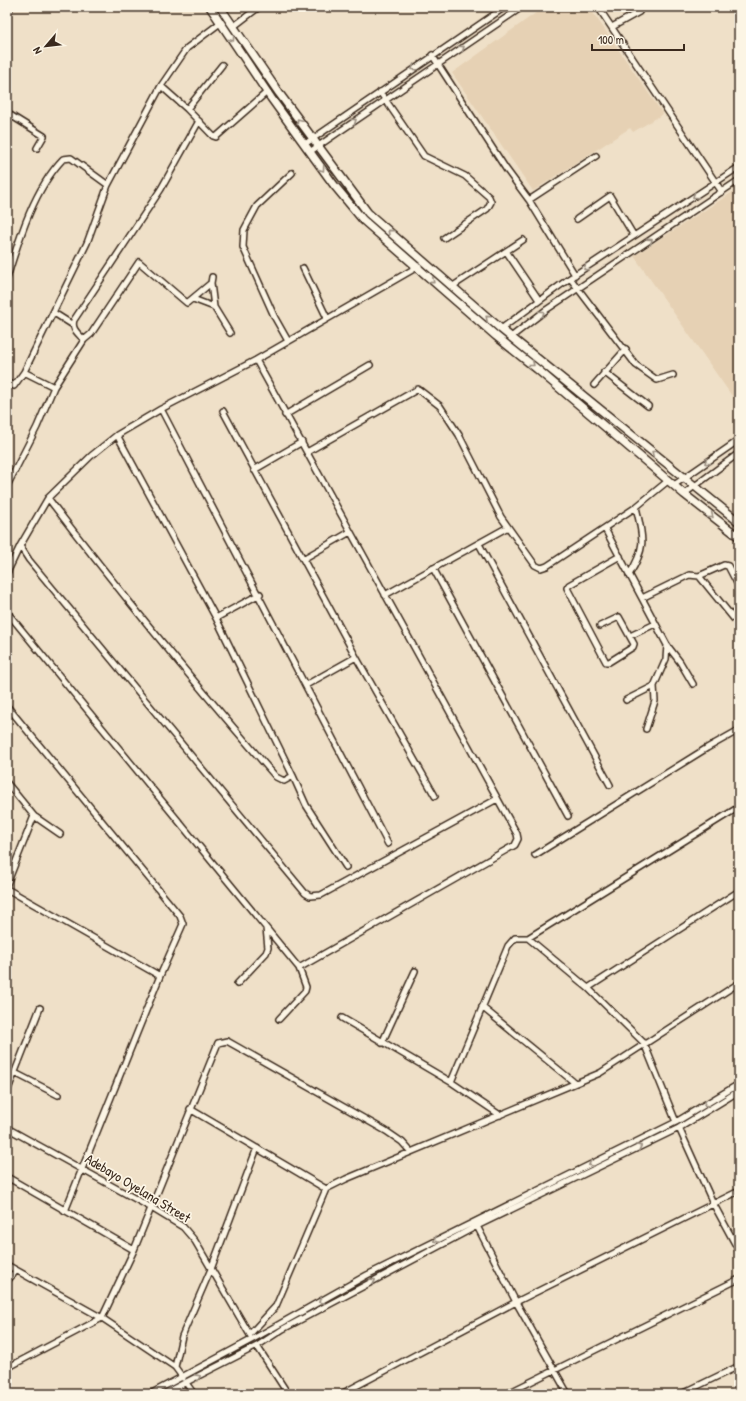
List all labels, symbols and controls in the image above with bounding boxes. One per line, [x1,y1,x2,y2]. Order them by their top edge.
north arrow [26,26,66,66]
scale bar [592,26,684,52]
text: 100 m [598,31,624,48]
one-way arrow [227,35,235,42]
text: N [30,45,45,57]
one-way arrow [457,46,464,53]
one-way arrow [411,63,418,71]
one-way arrow [350,118,357,126]
one-way arrow [297,119,304,126]
one-way arrow [318,164,325,171]
one-way arrow [692,191,699,199]
one-way arrow [388,230,395,237]
one-way arrow [646,239,653,246]
one-way arrow [583,263,590,270]
one-way arrow [428,276,435,283]
one-way arrow [538,310,545,318]
one-way arrow [486,315,493,322]
one-way arrow [527,360,534,367]
one-way arrow [651,451,658,458]
one-way arrow [704,457,711,465]
one-way arrow [707,511,714,518]
one-way arrow [703,1099,710,1107]
one-way arrow [635,1144,643,1152]
street label: Adebayo Oyelana Street [81,1149,195,1228]
one-way arrow [587,1159,595,1167]
one-way arrow [433,1235,441,1243]
one-way arrow [369,1278,377,1285]
one-way arrow [318,1296,325,1303]
one-way arrow [194,1374,201,1381]

